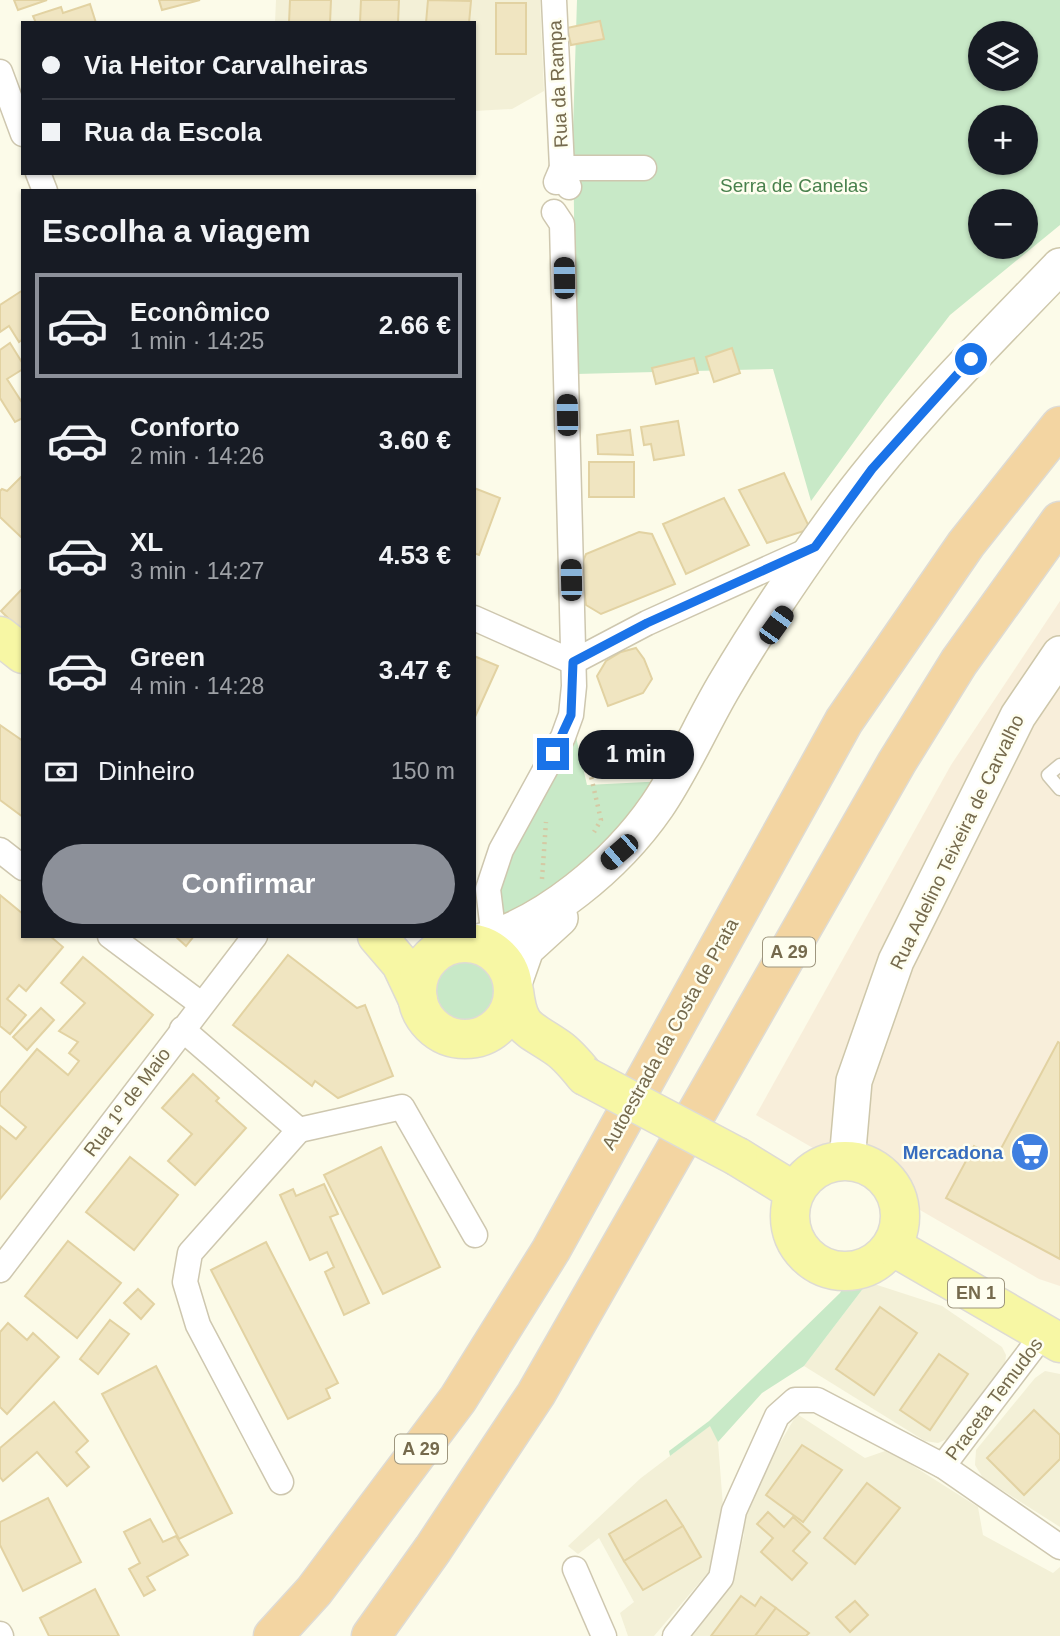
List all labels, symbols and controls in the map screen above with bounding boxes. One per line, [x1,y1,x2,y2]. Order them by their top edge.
street label: Rua da Rampa [544,19,572,148]
map controls [968,21,1038,259]
button: layers [968,21,1038,91]
text: Via Heitor Carvalheiras [84,50,368,80]
button: + [968,105,1038,175]
text: Rua da Escola [84,117,262,147]
park label: Serra de Canelas [720,175,868,196]
button: − [968,189,1038,259]
text: Escolha a viagem [42,213,311,249]
car [554,257,575,299]
icon: car [46,294,109,357]
text: Econômico [130,297,270,327]
text: 2.66 € [379,310,451,340]
text: 1 min · 14:25 [130,328,264,354]
route start [955,343,987,375]
car [557,394,578,436]
icon: car [46,409,109,472]
text: Conforto [130,412,240,442]
text: 3.60 € [379,425,451,455]
text: 2 min · 14:26 [130,443,264,469]
icon: car [46,524,109,587]
text: XL [130,527,163,557]
text: 4.53 € [379,540,451,570]
text: 3 min · 14:27 [130,558,264,584]
car [561,559,582,601]
car [756,602,797,648]
icon: car [46,639,109,702]
text: Green [130,642,205,672]
text: 3.47 € [379,655,451,685]
text: 4 min · 14:28 [130,673,264,699]
street label: Rua Adelino Teixeira de Carvalho [886,711,1028,973]
callout: 1 min [578,730,693,778]
route end [537,738,569,770]
text: 1 min [606,741,666,767]
icon: cash [42,753,80,791]
text: Dinheiro [98,756,195,786]
text: 150 m [391,758,455,784]
car [597,830,642,874]
button: Confirmar [42,844,455,924]
street label: Autoestrada da Costa de Prata [598,914,743,1153]
road number: A 29 [763,937,815,967]
street label: Rua 1º de Maio [79,1044,175,1160]
supermarket icon: Mercadona [1009,1131,1051,1173]
place label: Mercadona [903,1142,1003,1163]
road number: EN 1 [948,1278,1004,1308]
street label: Praceta Temudos [941,1334,1047,1464]
road number: A 29 [395,1434,447,1464]

